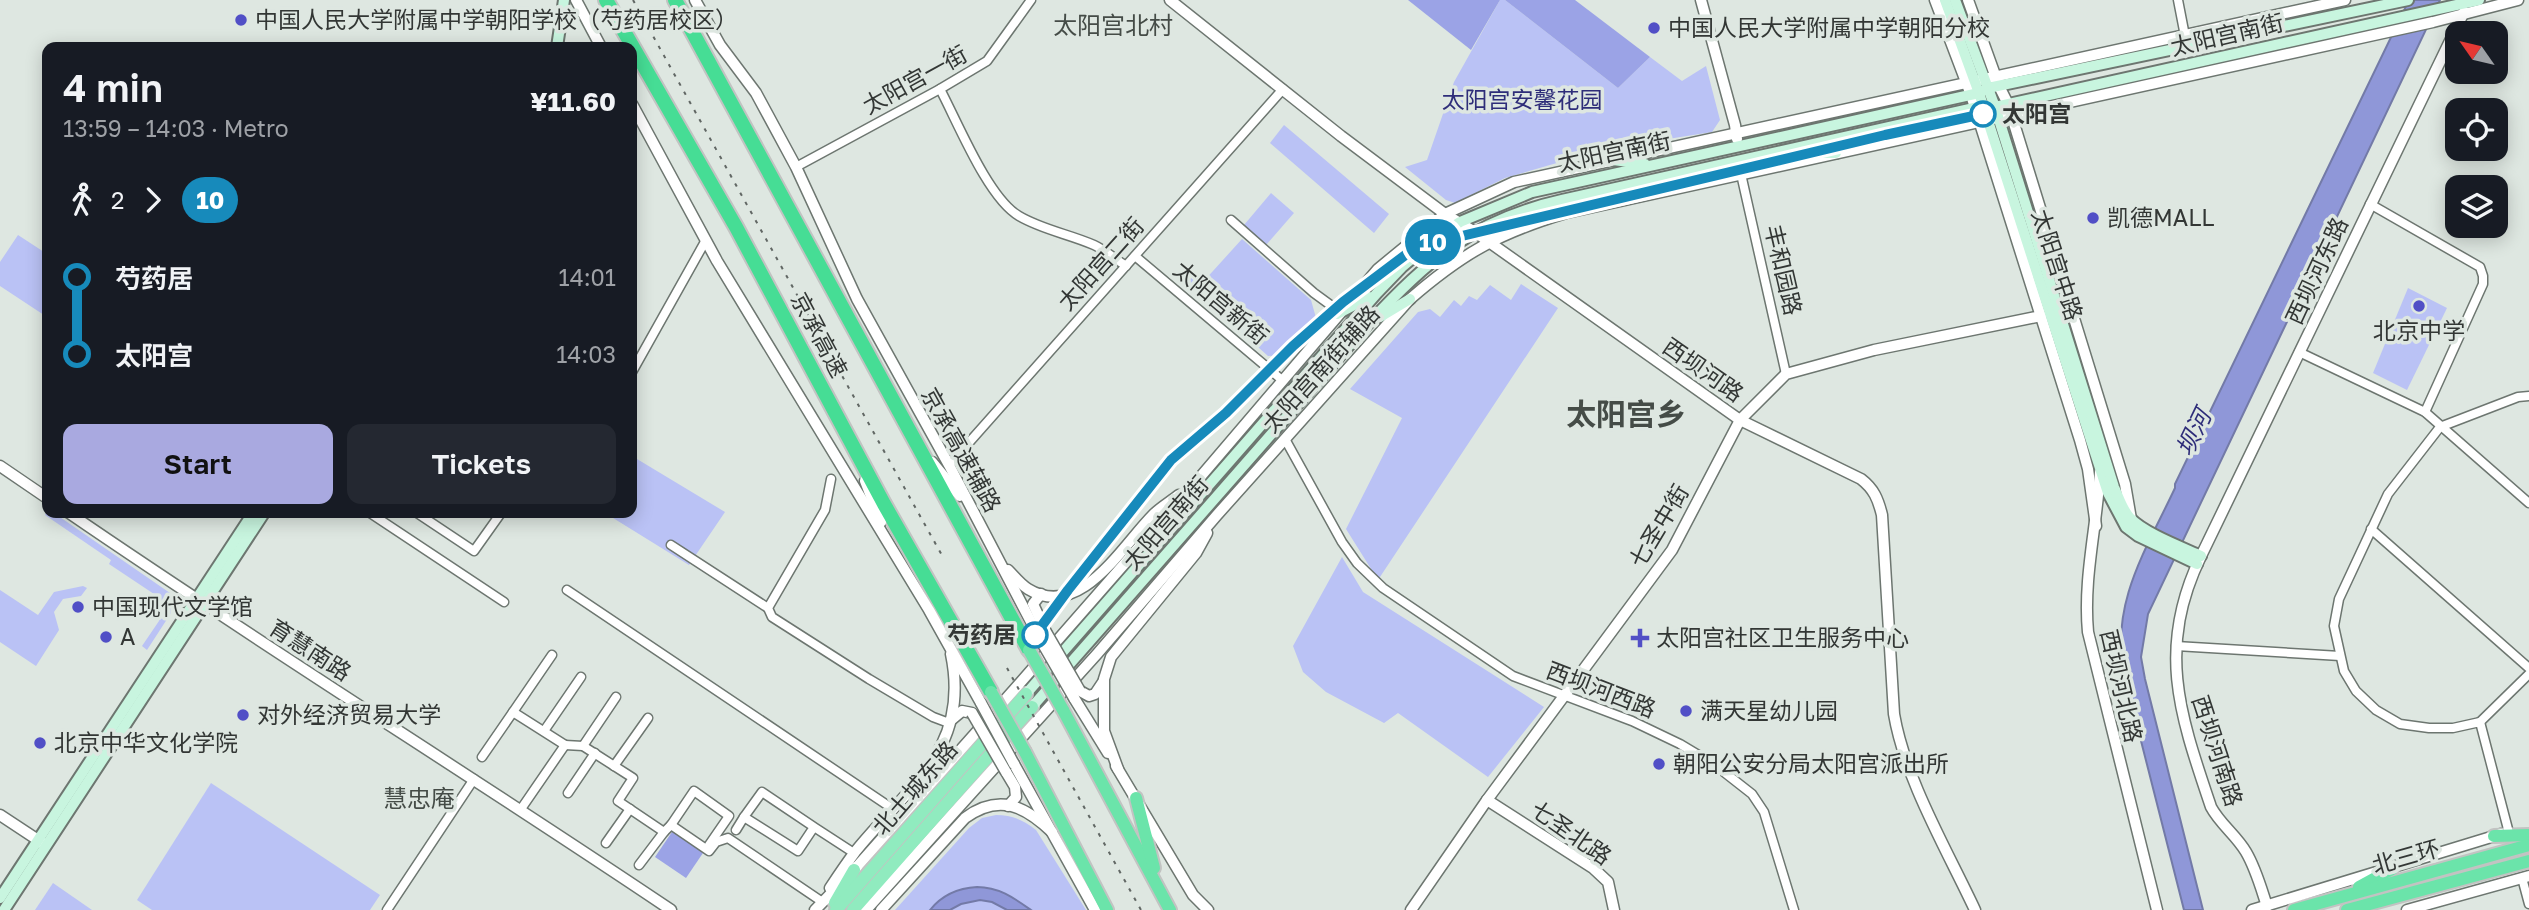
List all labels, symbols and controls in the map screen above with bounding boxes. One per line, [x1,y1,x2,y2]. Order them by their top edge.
place label: 中国人民大学附属中学朝阳学校（芍药居校区） [255,5,738,33]
street label: 太阳宫南街 [2168,7,2286,61]
district label: 太阳宫北村 [1053,10,1173,39]
marker: 中国人民大学附属中学朝阳学校（芍药居校区） [233,12,249,28]
place label: 中国人民大学附属中学朝阳分校 [1668,13,1990,41]
marker: 中国人民大学附属中学朝阳分校 [1646,20,1662,36]
north arrow [2445,21,2508,84]
map controls [2445,21,2508,238]
street label: 太阳宫一街 [857,39,972,119]
text: 4 min [63,65,163,110]
park label: 太阳宫安馨花园 [1442,85,1603,113]
text: ¥11.60 [530,86,616,117]
button: locate [2445,98,2508,161]
place label: 太阳宫 [2002,99,2071,127]
marker: 太阳宫 [1970,101,1996,127]
text: 13:59 – 14:03 · Metro [63,114,289,142]
street label: 太阳宫南街 [1555,125,1673,177]
button: layers [2445,175,2508,238]
icon: walk [63,181,101,219]
icon: forward [134,181,172,219]
text: 10 [196,185,224,214]
text: 2 [111,186,124,214]
place label: 凯德MALL [2107,203,2214,231]
street label: 太阳宫中路 [2027,206,2089,324]
marker: 凯德MALL [2085,210,2101,226]
street label: 太阳宫二街 [1051,211,1149,315]
street label: 西坝河东路 [2279,213,2353,329]
line badge: 10 [1402,219,1464,265]
street label: 丰和园路 [1760,222,1808,318]
text: 10 [1419,227,1447,256]
street label: 太阳宫新街 [1169,255,1275,350]
text: 芍药居 [115,263,193,294]
text: 14:01 [559,263,616,291]
street label: 京承高速 [786,287,854,382]
marker: 北京中学 [2411,298,2427,314]
street label: 太阳宫南街辅路 [1256,299,1385,438]
place label: 北京中学 [2373,316,2465,344]
street label: 西坝河路 [1658,331,1749,407]
text: 太阳宫 [115,340,193,371]
text: 14:03 [556,340,616,368]
street label: 京承高速辅路 [916,382,1008,517]
district label: 太阳宫乡 [1566,396,1686,432]
water label: 坝河 [2169,401,2218,460]
button: Start [63,424,333,504]
button: Tickets [347,424,616,504]
street label: 太阳宫南街 [1117,470,1214,575]
street label: 七圣中街 [1622,479,1694,572]
place label: 中国现代文学馆 [92,592,253,620]
marker: 中国现代文学馆 [70,599,86,615]
street label: 育慧南路 [264,612,357,686]
place label: 芍药居 [947,620,1016,648]
place label: A [120,622,135,650]
marker: 芍药居 [1022,622,1048,648]
place label: 太阳宫社区卫生服务中心 [1656,623,1909,651]
street label: 西坝河北路 [2095,627,2149,745]
marker: 太阳宫社区卫生服务中心 [1630,628,1650,648]
marker: A [98,629,114,645]
street label: 西坝河西路 [1543,655,1660,723]
street label: 西坝河南路 [2187,692,2249,810]
place label: 满天星幼儿园 [1700,696,1838,724]
place label: 对外经济贸易大学 [257,700,441,728]
marker: 满天星幼儿园 [1678,703,1694,719]
marker: 对外经济贸易大学 [235,707,251,723]
place label: 北京中华文化学院 [54,728,238,756]
marker: 北京中华文化学院 [32,735,48,751]
street label: 北土城东路 [866,735,963,840]
place label: 朝阳公安分局太阳宫派出所 [1673,749,1949,777]
marker: 朝阳公安分局太阳宫派出所 [1651,756,1667,772]
district label: 慧忠庵 [383,783,455,812]
street label: 七圣北路 [1526,794,1617,870]
street label: 北三环 [2369,833,2443,879]

